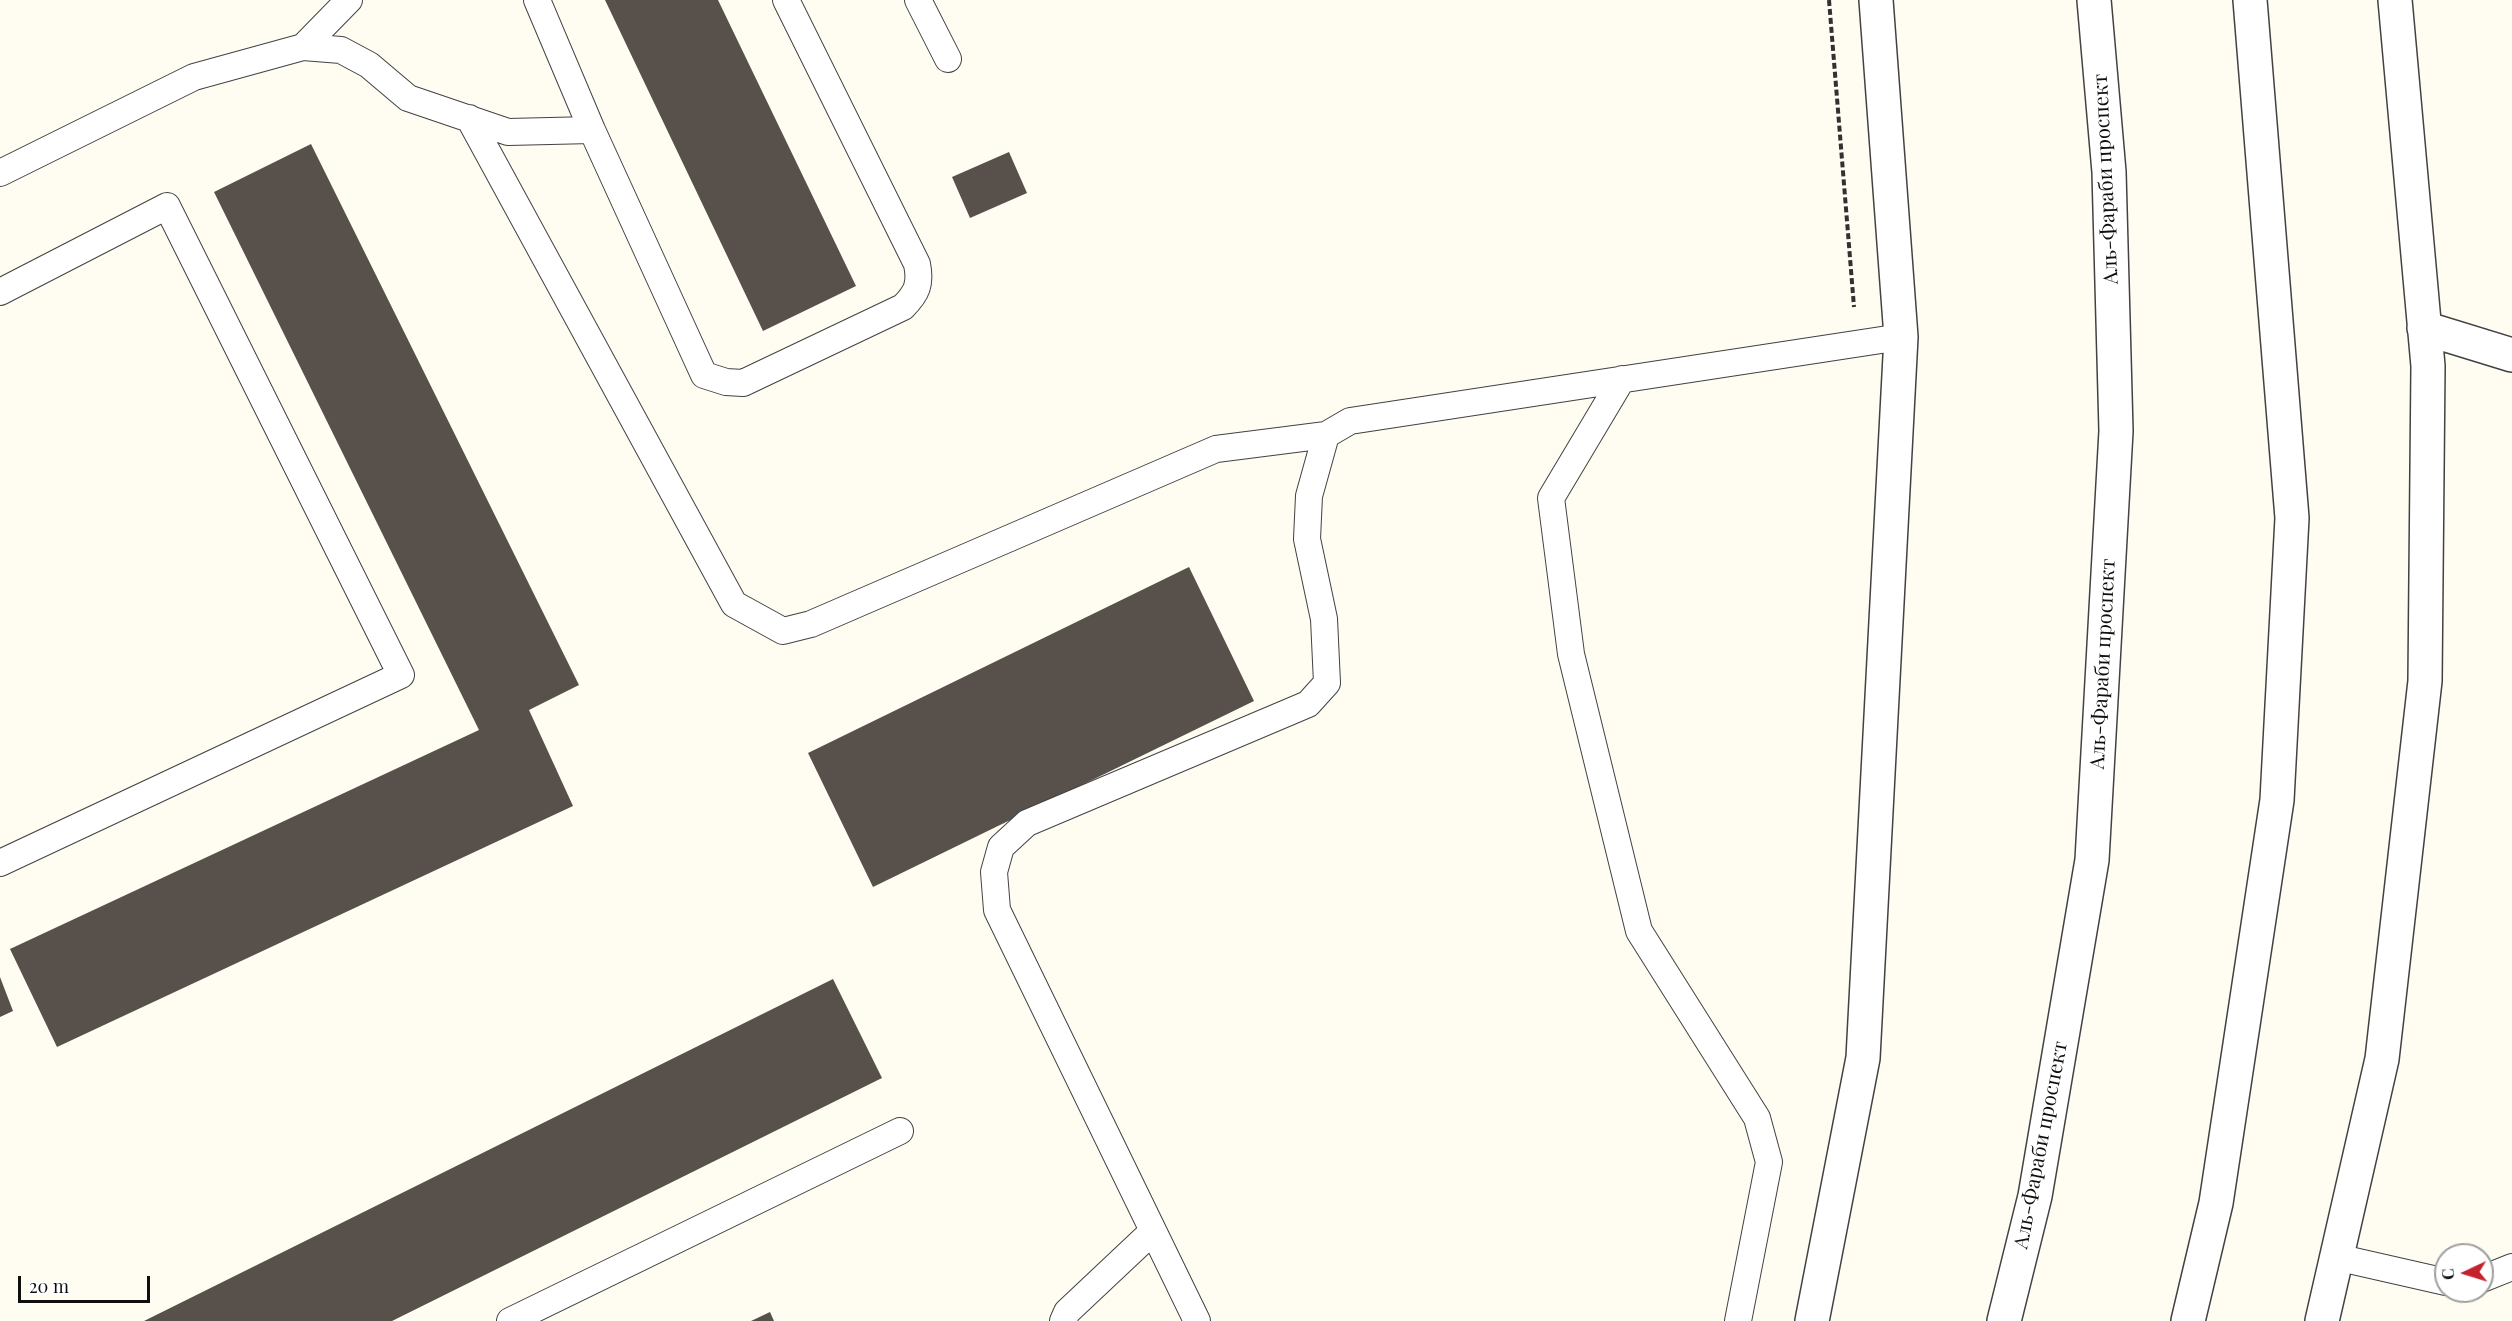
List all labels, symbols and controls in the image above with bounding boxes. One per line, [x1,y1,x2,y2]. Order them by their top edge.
street label: Аль-Фараби проспект [2088,73,2124,285]
street label: Аль-Фараби проспект [2085,558,2121,770]
street label: Аль-Фараби проспект [2009,1039,2073,1251]
north arrow [2434,1243,2494,1303]
scale bar [21,1264,153,1302]
text: С [2437,1268,2458,1281]
text: 20 m [29,1274,69,1298]

